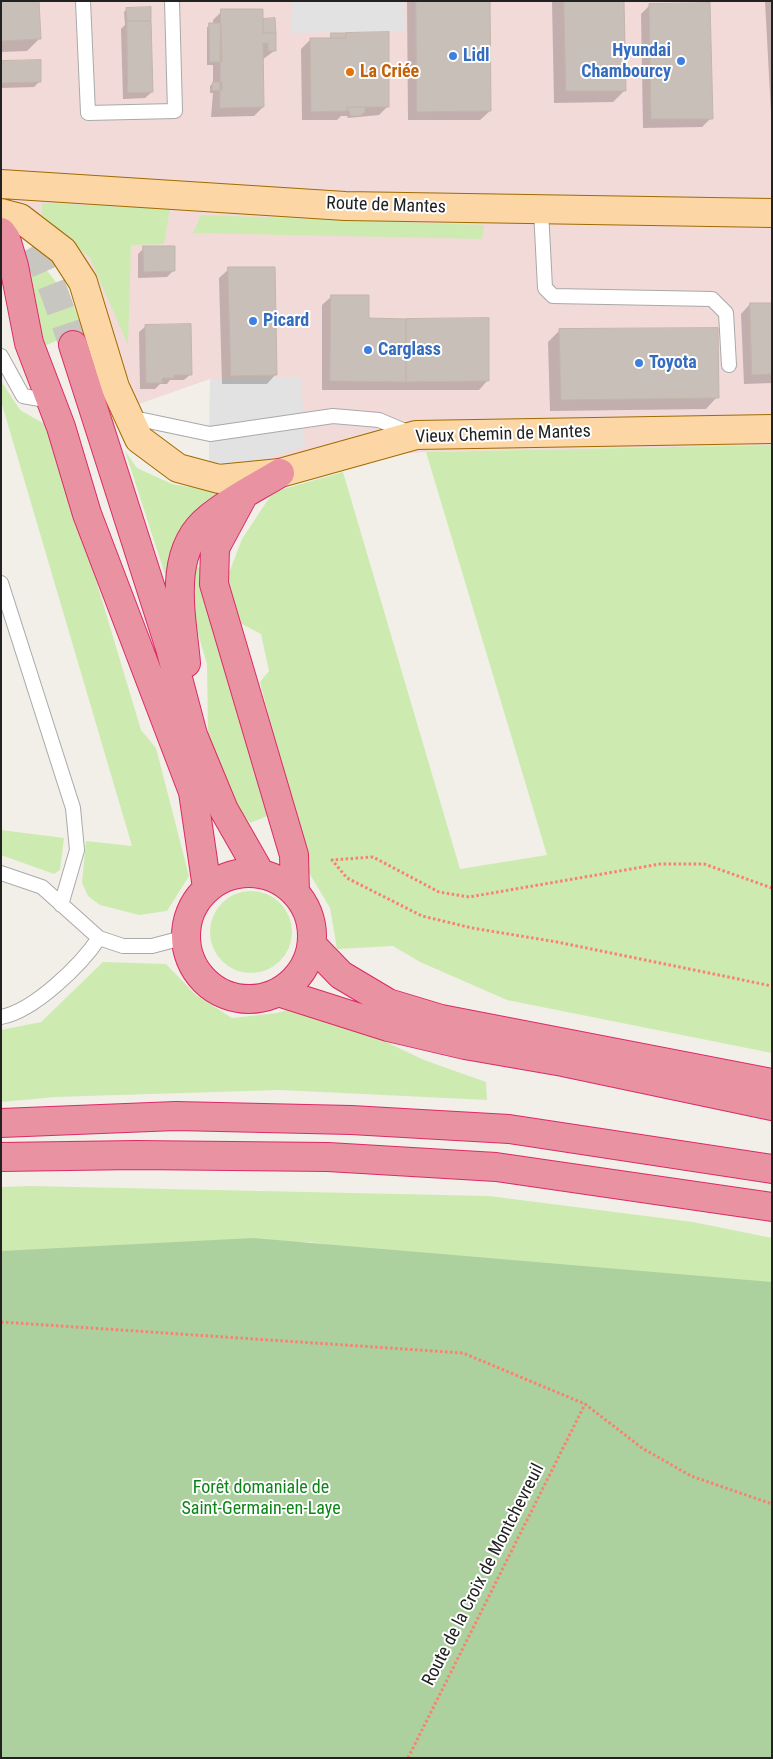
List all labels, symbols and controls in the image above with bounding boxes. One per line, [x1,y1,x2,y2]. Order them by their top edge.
place label: Hyundai Chambourcy [581,40,671,82]
place label: Lidl [463,45,490,67]
marker: Lidl [447,50,459,62]
marker: Hyundai Chambourcy [675,55,687,67]
place label: La Criée [360,61,419,83]
marker: La Criée [344,66,356,78]
street label: Route de Mantes [326,193,446,219]
place label: Picard [263,310,309,332]
marker: Picard [247,315,259,327]
place label: Carglass [378,339,441,361]
marker: Carglass [362,344,374,356]
place label: Toyota [649,352,697,374]
marker: Toyota [633,357,645,369]
street label: Vieux Chemin de Mantes [415,421,591,449]
street label: Route de la Croix de Montchevreuil [418,1460,550,1690]
park label: Forêt domaniale de Saint-Germain-en-Laye [181,1477,341,1520]

